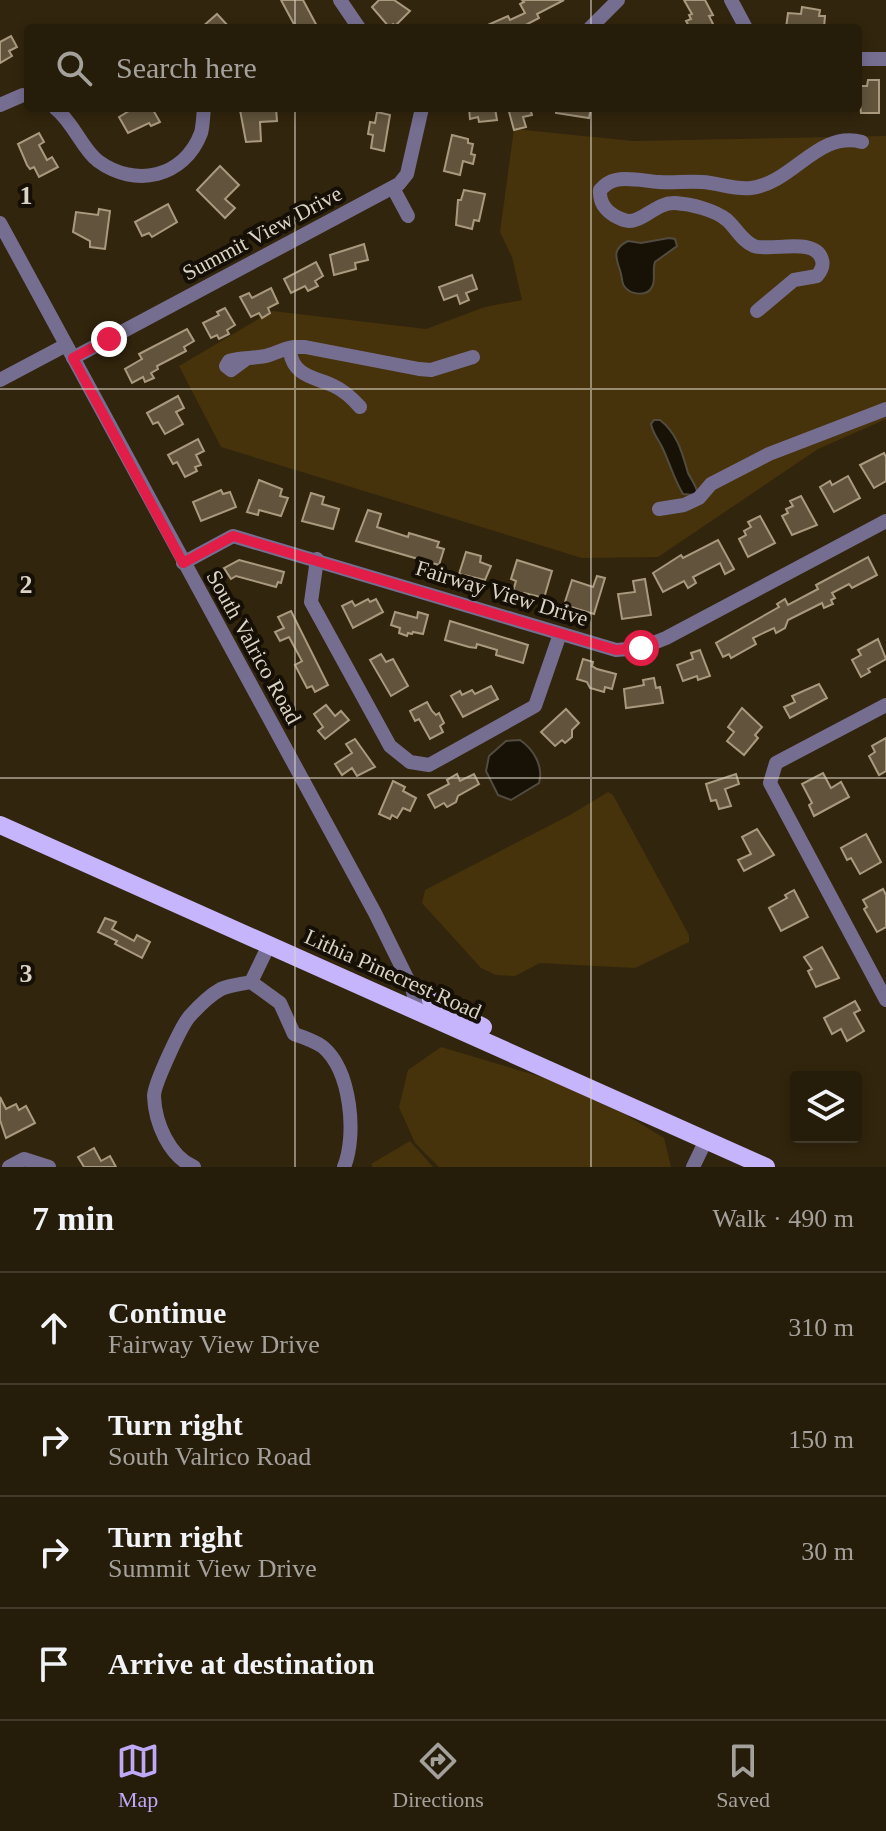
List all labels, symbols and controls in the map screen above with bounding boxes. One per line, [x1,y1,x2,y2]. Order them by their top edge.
search box [24,24,862,112]
icon: search [52,46,96,90]
text: Search here [116,51,257,84]
street label: Summit View Drive [178,180,346,286]
text: 1 [20,181,33,210]
route end [91,321,127,357]
street label: Fairway View Drive [413,555,591,631]
street label: South Valrico Road [201,566,307,728]
text: 2 [20,570,33,599]
route start [623,630,659,666]
street label: Lithia Pinecrest Road [301,924,485,1024]
text: 3 [20,959,33,988]
map controls [790,1071,862,1143]
button: layers [790,1071,862,1143]
text: 7 min [32,1200,114,1237]
text: Walk · 490 m [712,1204,854,1233]
text: Continue [108,1296,226,1329]
icon: ahead [32,1306,76,1350]
text: 310 m [788,1313,854,1342]
text: Fairway View Drive [108,1330,320,1359]
text: Turn right [108,1408,243,1441]
icon: right [32,1418,76,1462]
text: 150 m [788,1425,854,1454]
text: South Valrico Road [108,1442,311,1471]
text: Turn right [108,1520,243,1553]
icon: right [32,1530,76,1574]
text: 30 m [801,1537,854,1566]
text: Summit View Drive [108,1554,317,1583]
icon: arrive [32,1642,76,1686]
text: Arrive at destination [108,1647,375,1680]
tab: Map [116,1739,160,1813]
tab: Directions [392,1739,484,1813]
tab: Saved [716,1739,770,1813]

